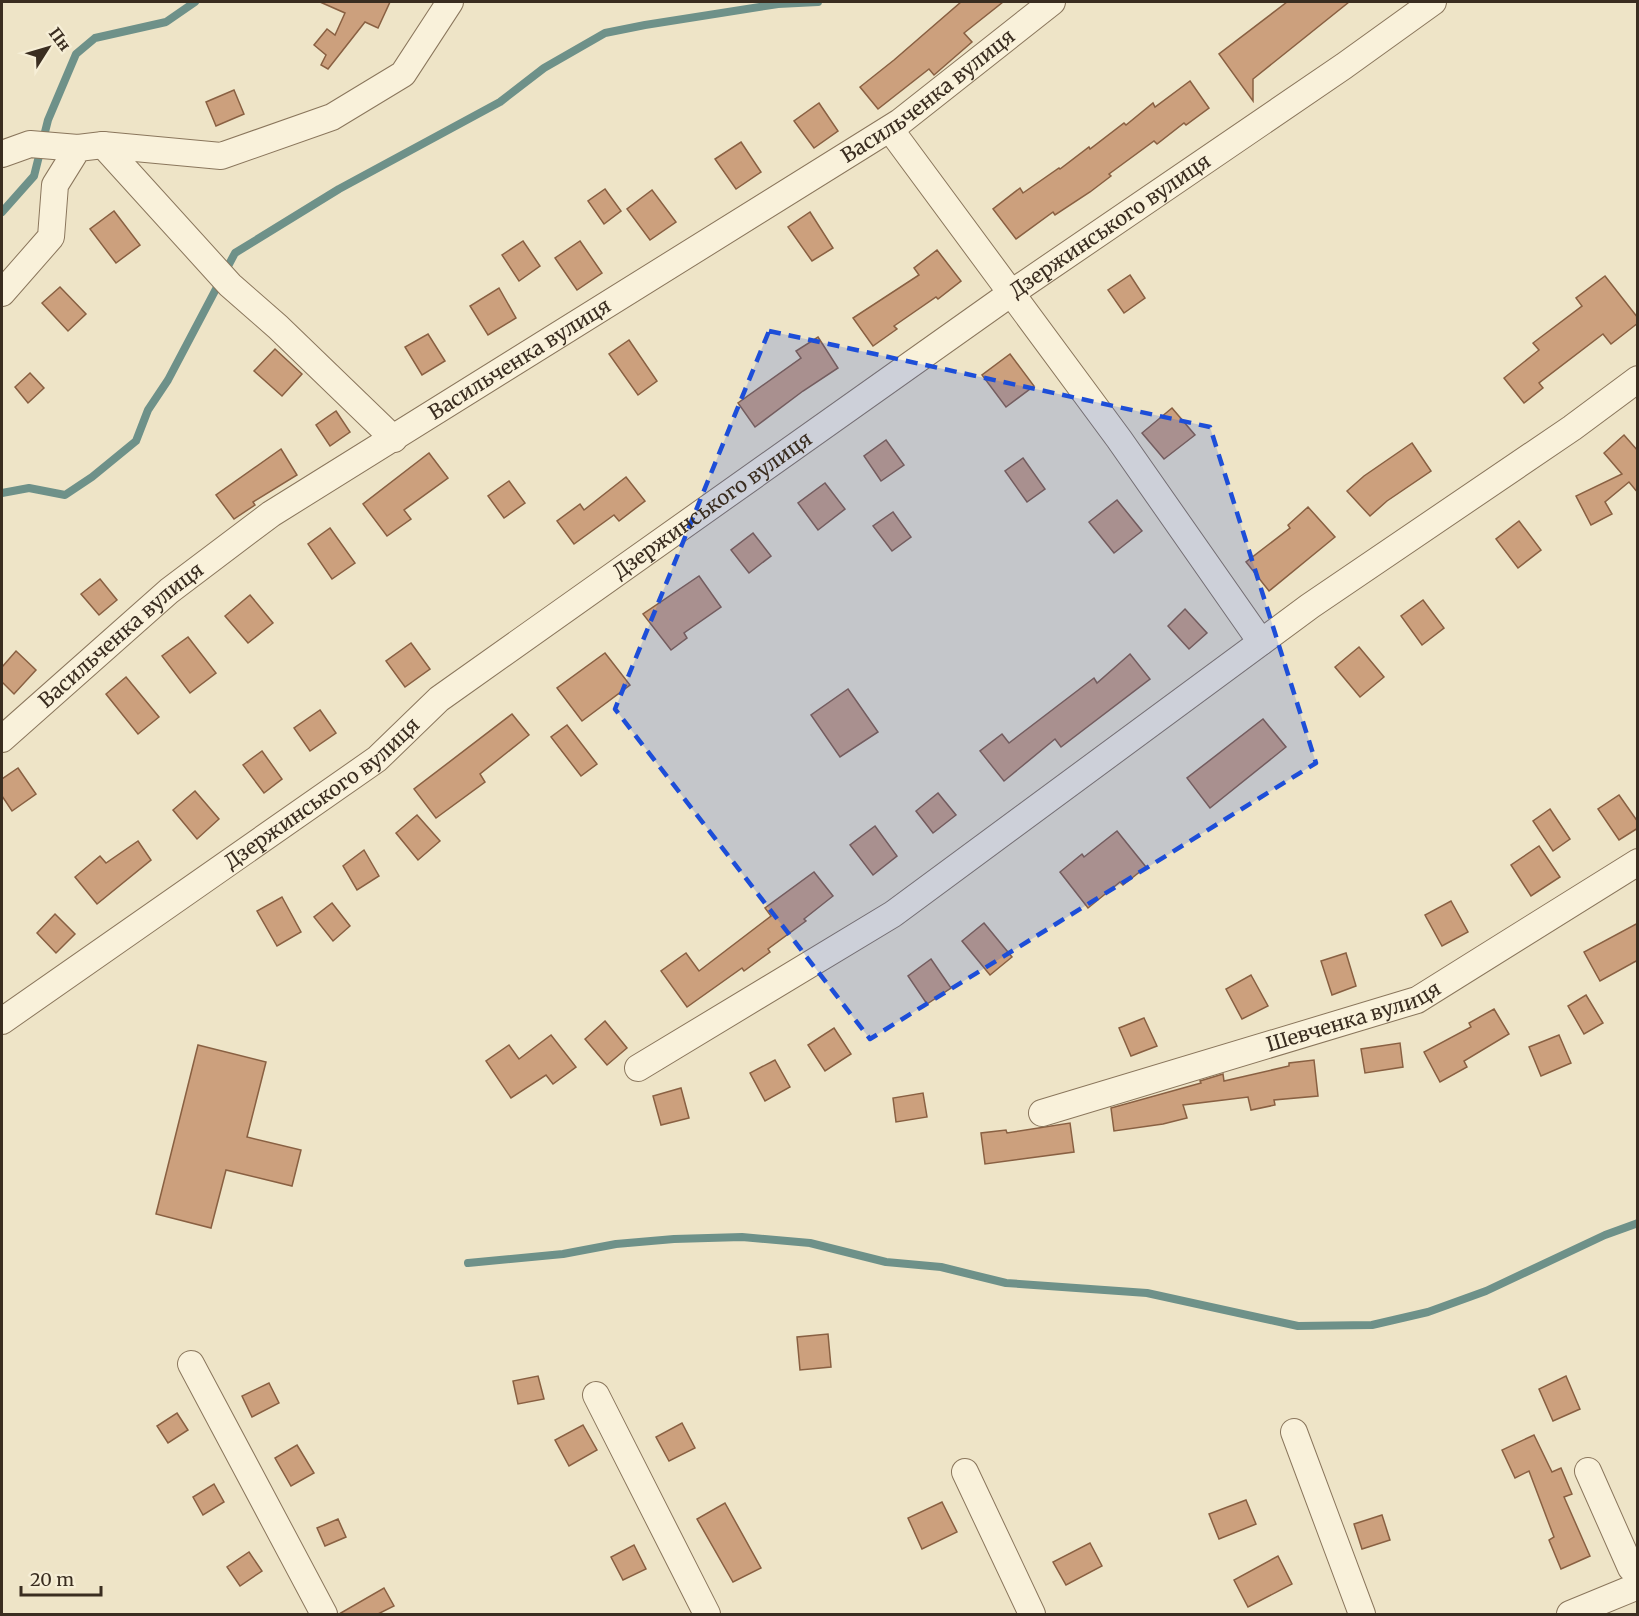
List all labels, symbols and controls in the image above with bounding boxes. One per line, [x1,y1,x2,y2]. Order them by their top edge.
north arrow [18,18,78,78]
text: Пн [45,23,75,55]
street label: Васильченка вулиця [836,23,1020,168]
street label: Дзержинського вулиця [1005,148,1215,303]
street label: Васильченка вулиця [424,292,615,425]
street label: Дзержинського вулиця [608,426,816,584]
street label: Васильченка вулиця [33,557,208,713]
street label: Дзержинського вулиця [219,712,424,874]
street label: Шевченка вулиця [1263,975,1445,1057]
scale bar [21,1559,100,1597]
text: 20 m [30,1568,74,1591]

